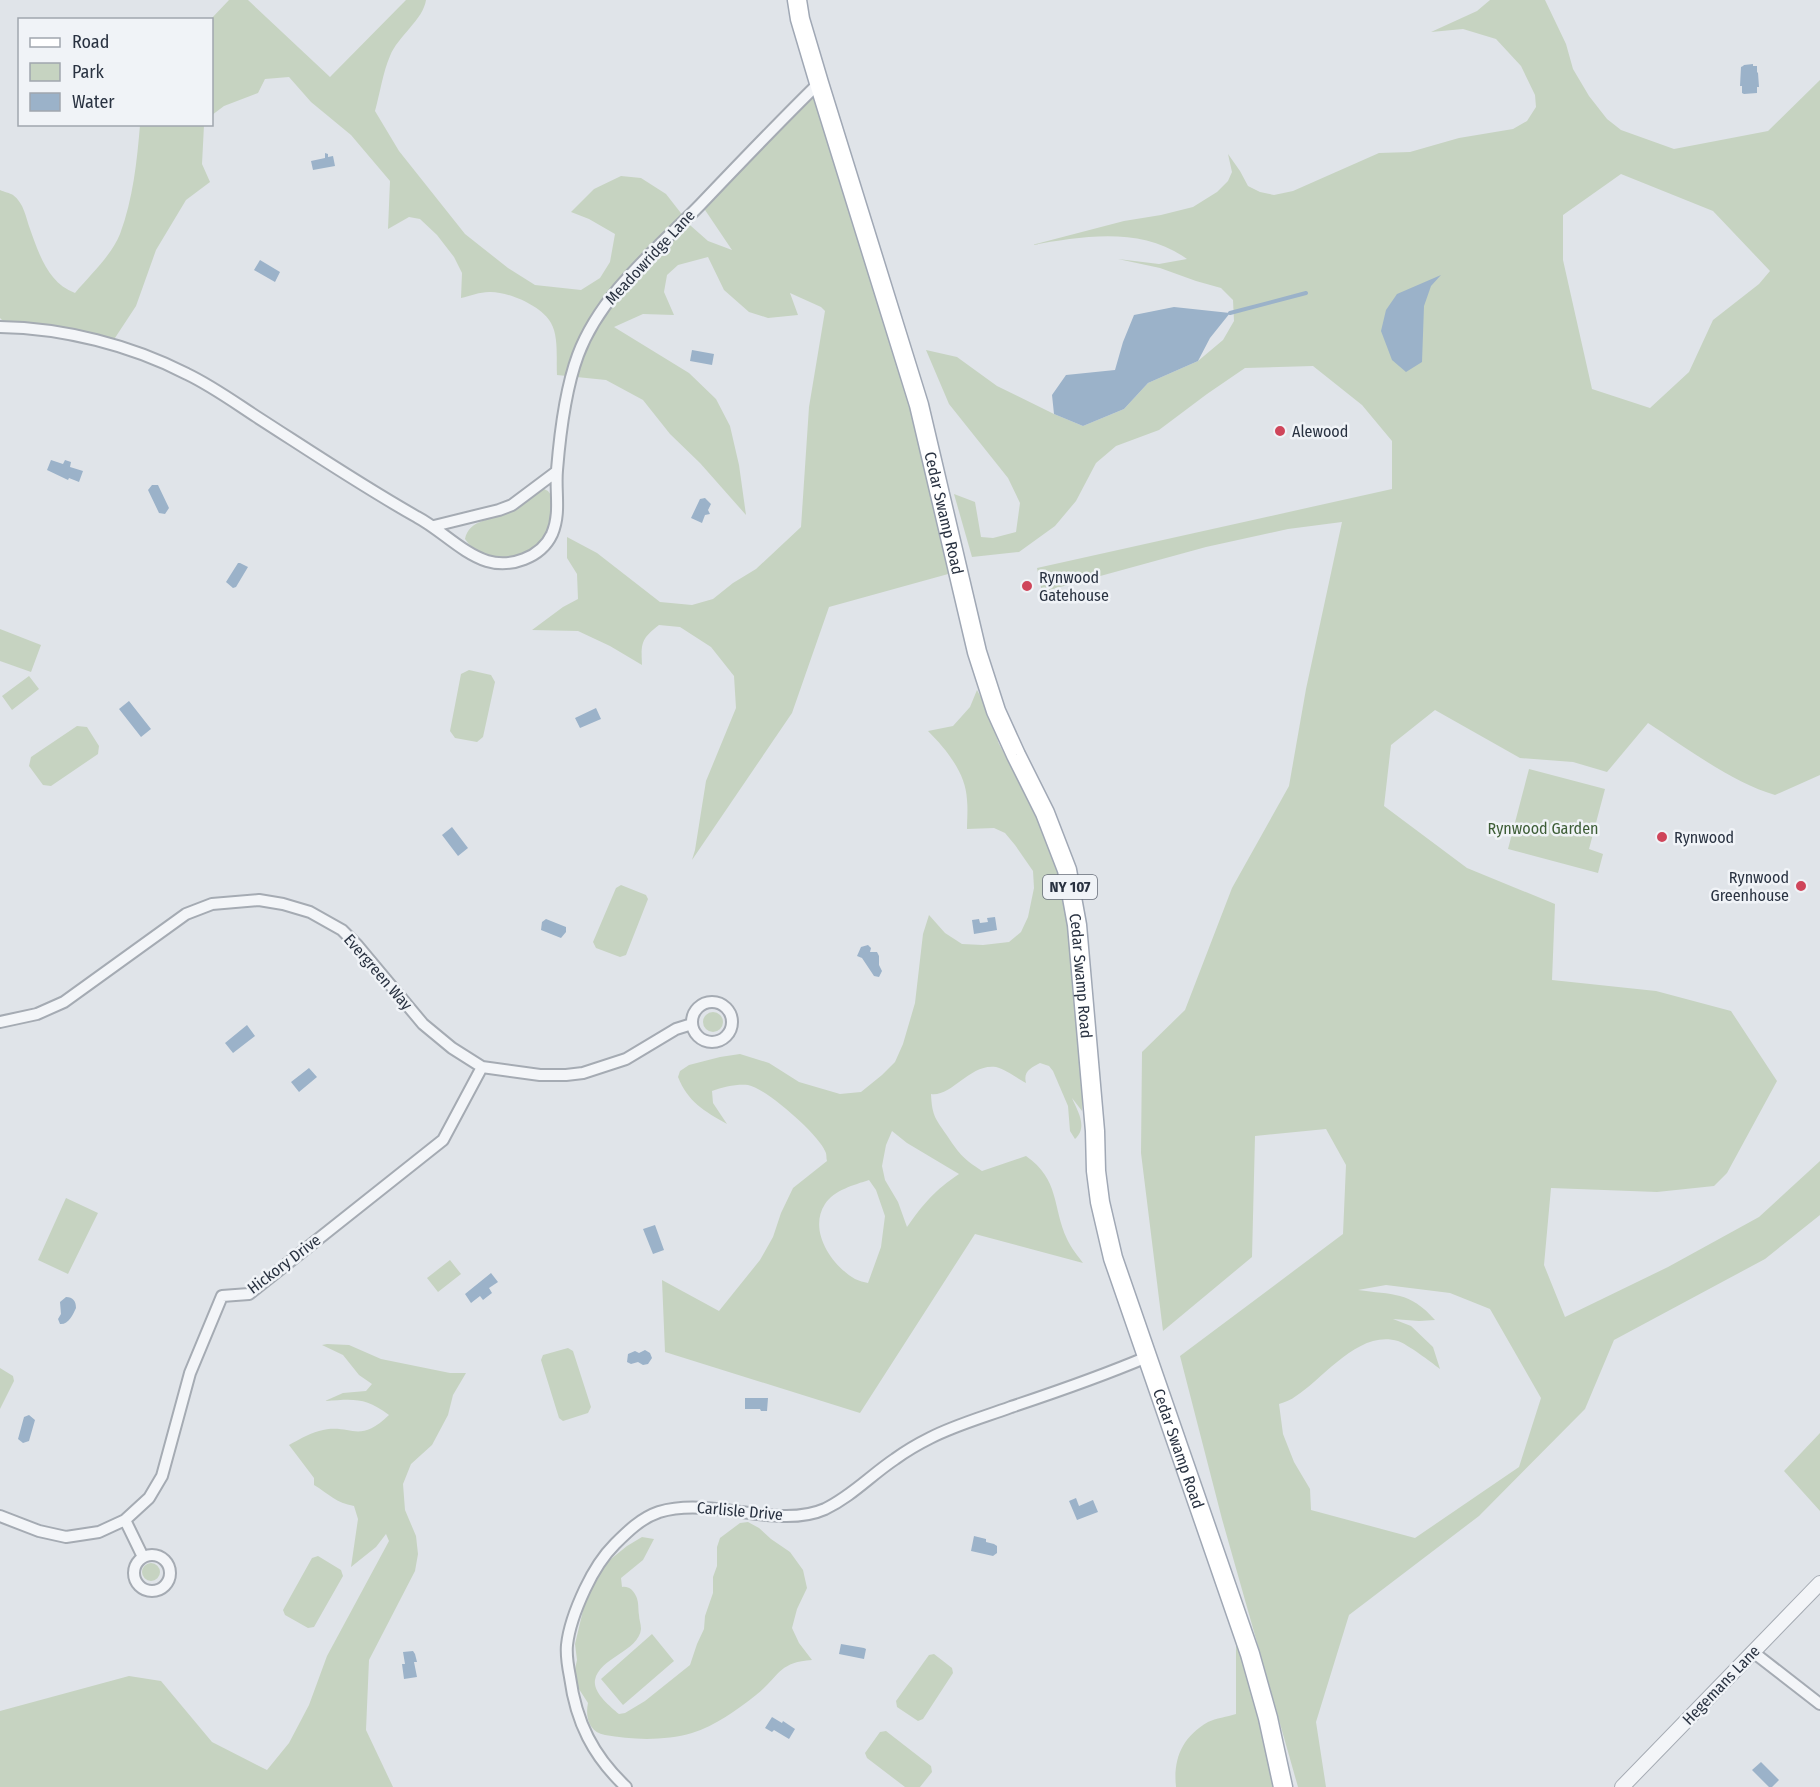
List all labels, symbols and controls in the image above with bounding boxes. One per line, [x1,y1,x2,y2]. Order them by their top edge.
legend [18,18,213,126]
text: Road [72,31,109,53]
text: Park [72,61,105,83]
text: Water [72,91,115,113]
street label: Meadowridge Lane [601,206,699,308]
place label: Alewood [1292,422,1348,441]
marker: Alewood [1273,424,1287,438]
street label: Cedar Swamp Road [921,450,968,576]
place label: Rynwood Gatehouse [1039,568,1109,605]
marker: Rynwood Gatehouse [1020,579,1034,593]
park label: Rynwood Garden [1488,819,1599,838]
place label: Rynwood [1674,828,1734,847]
marker: Rynwood [1655,830,1669,844]
place label: Rynwood Greenhouse [1711,868,1789,905]
road number: NY 107 [1043,875,1097,899]
marker: Rynwood Greenhouse [1794,879,1808,893]
street label: Cedar Swamp Road [1066,912,1096,1039]
street label: Evergreen Way [340,930,417,1015]
street label: Hickory Drive [244,1230,324,1298]
street label: Cedar Swamp Road [1149,1386,1208,1511]
street label: Carlisle Drive [696,1498,784,1524]
street label: Hegemans Lane [1678,1641,1764,1729]

